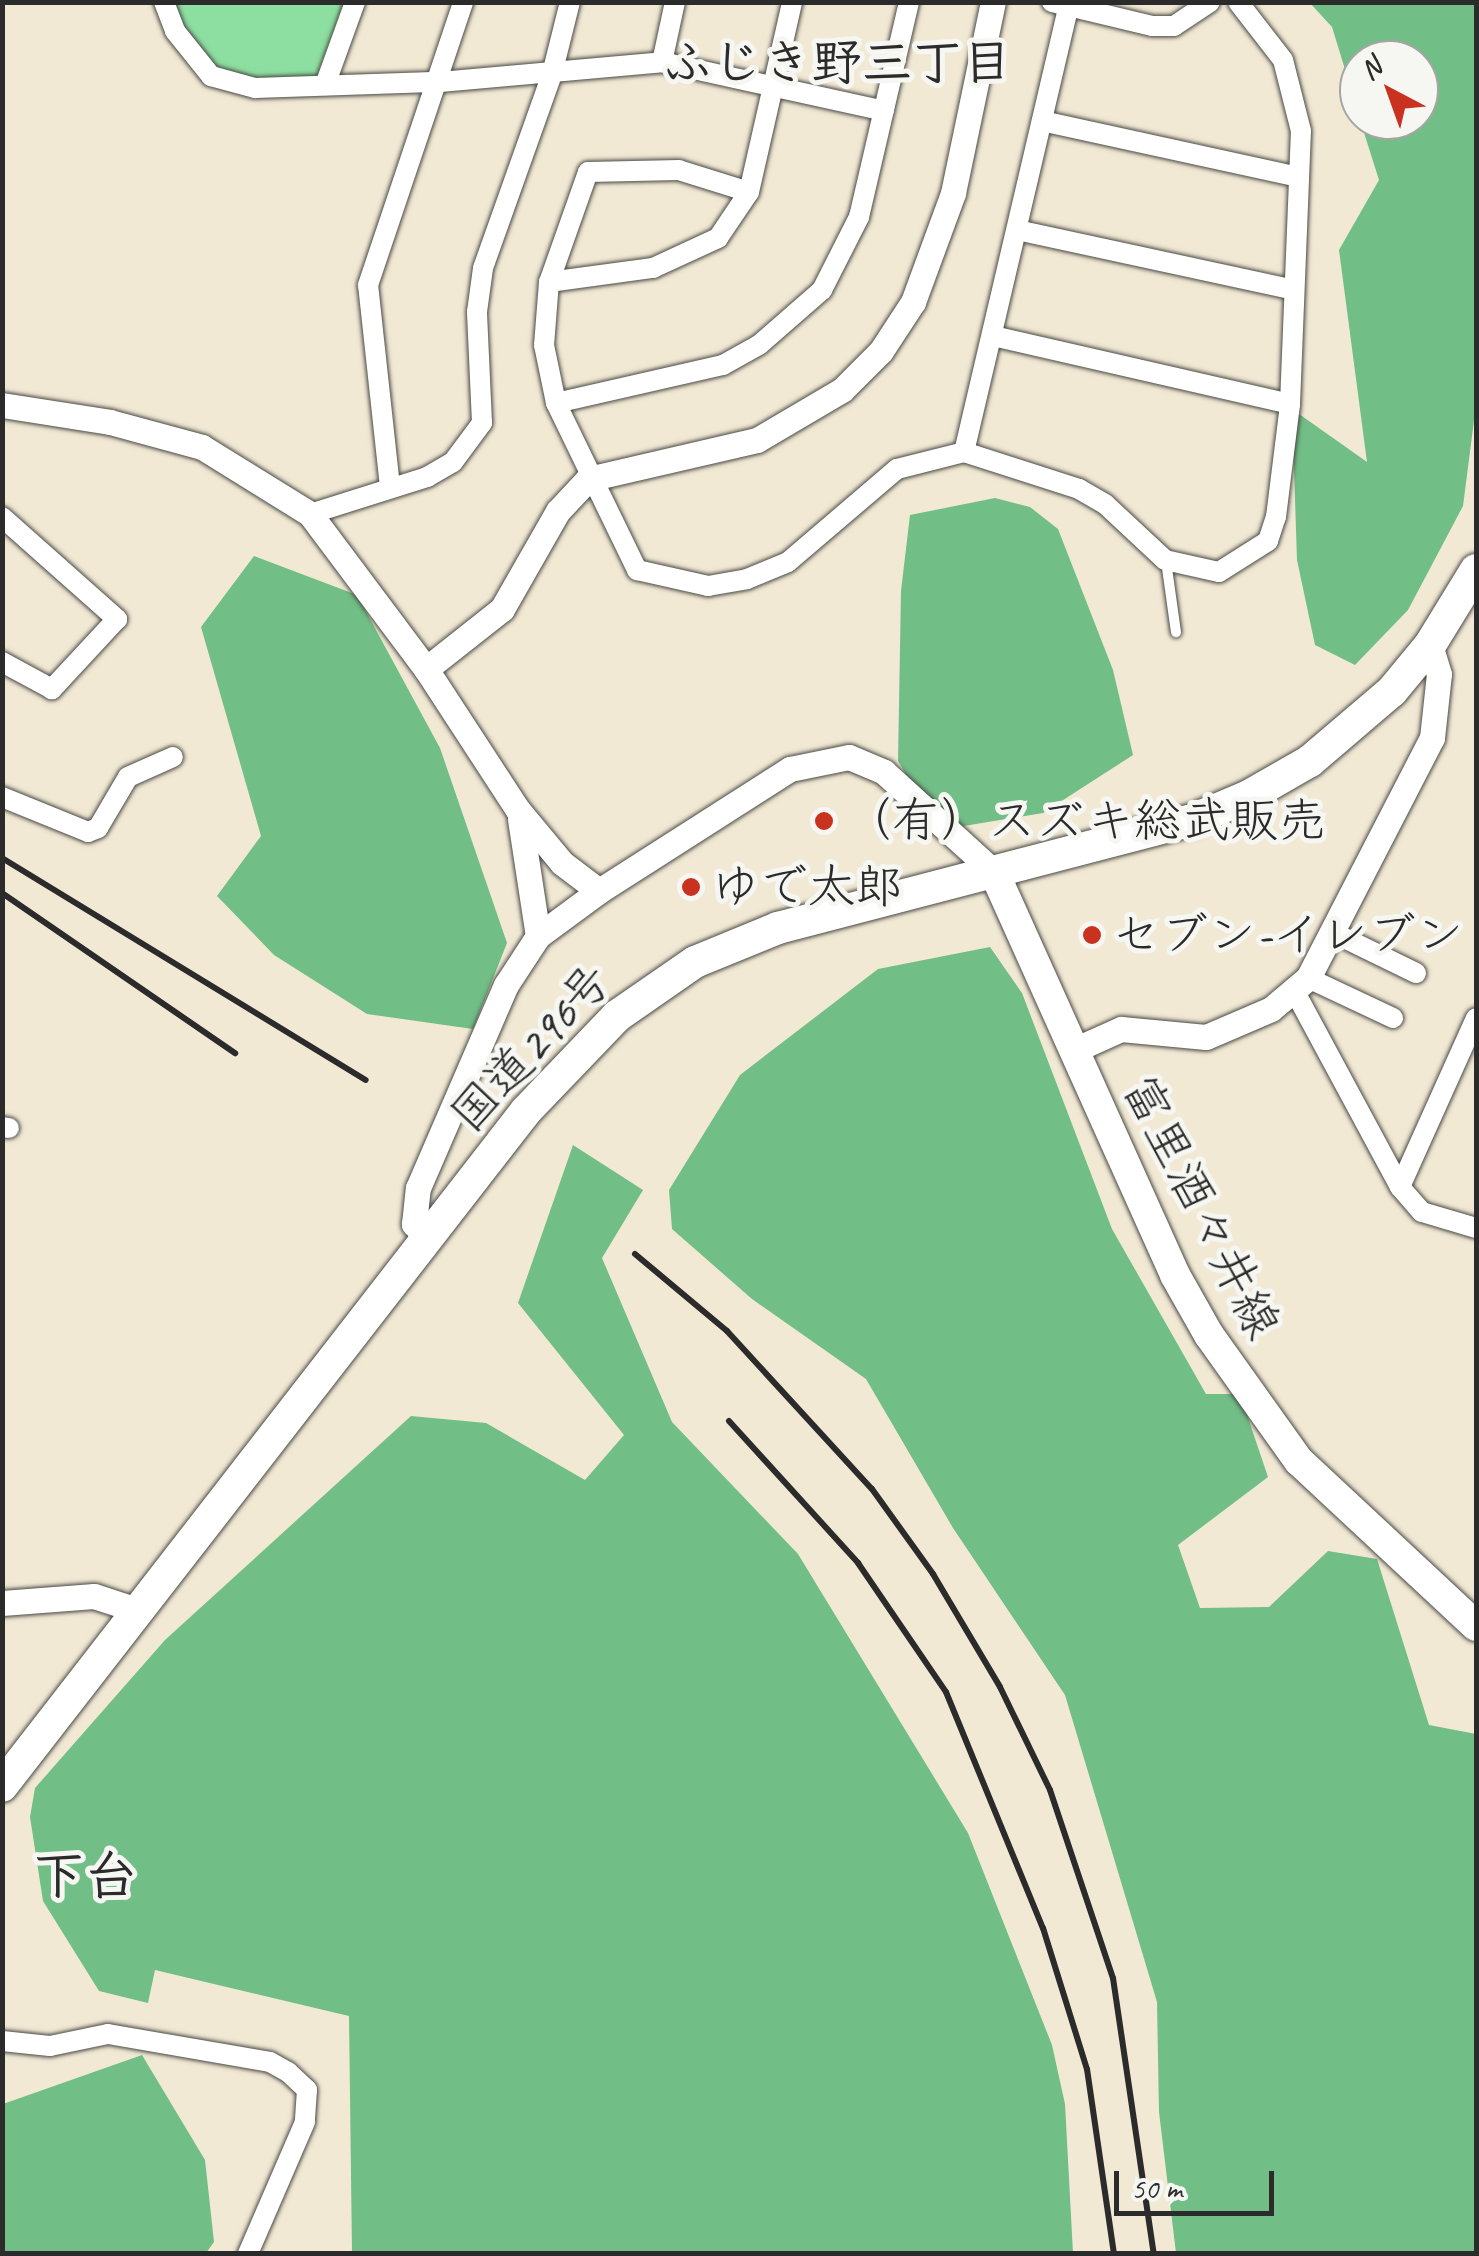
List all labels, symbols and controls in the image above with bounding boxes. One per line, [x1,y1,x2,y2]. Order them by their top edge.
district label: ふじき野三丁目 [662,33,1012,93]
north arrow [1339,40,1439,140]
text: N [1352,50,1388,87]
place label: （有）スズキ総武販売 [844,792,1324,850]
marker: （有）スズキ総武販売 [813,810,835,832]
place label: ゆで太郎 [711,858,903,916]
marker: ゆで太郎 [680,876,702,898]
place label: セブン-イレブン [1112,906,1464,964]
marker: セブン-イレブン [1081,924,1103,946]
street label: 国道296号 [439,952,623,1144]
street label: 富里酒々井線 [1110,1066,1292,1348]
district label: 下台 [33,1846,137,1908]
scale bar [1119,2151,1279,2213]
text: 50 m [1131,2169,1182,2207]

